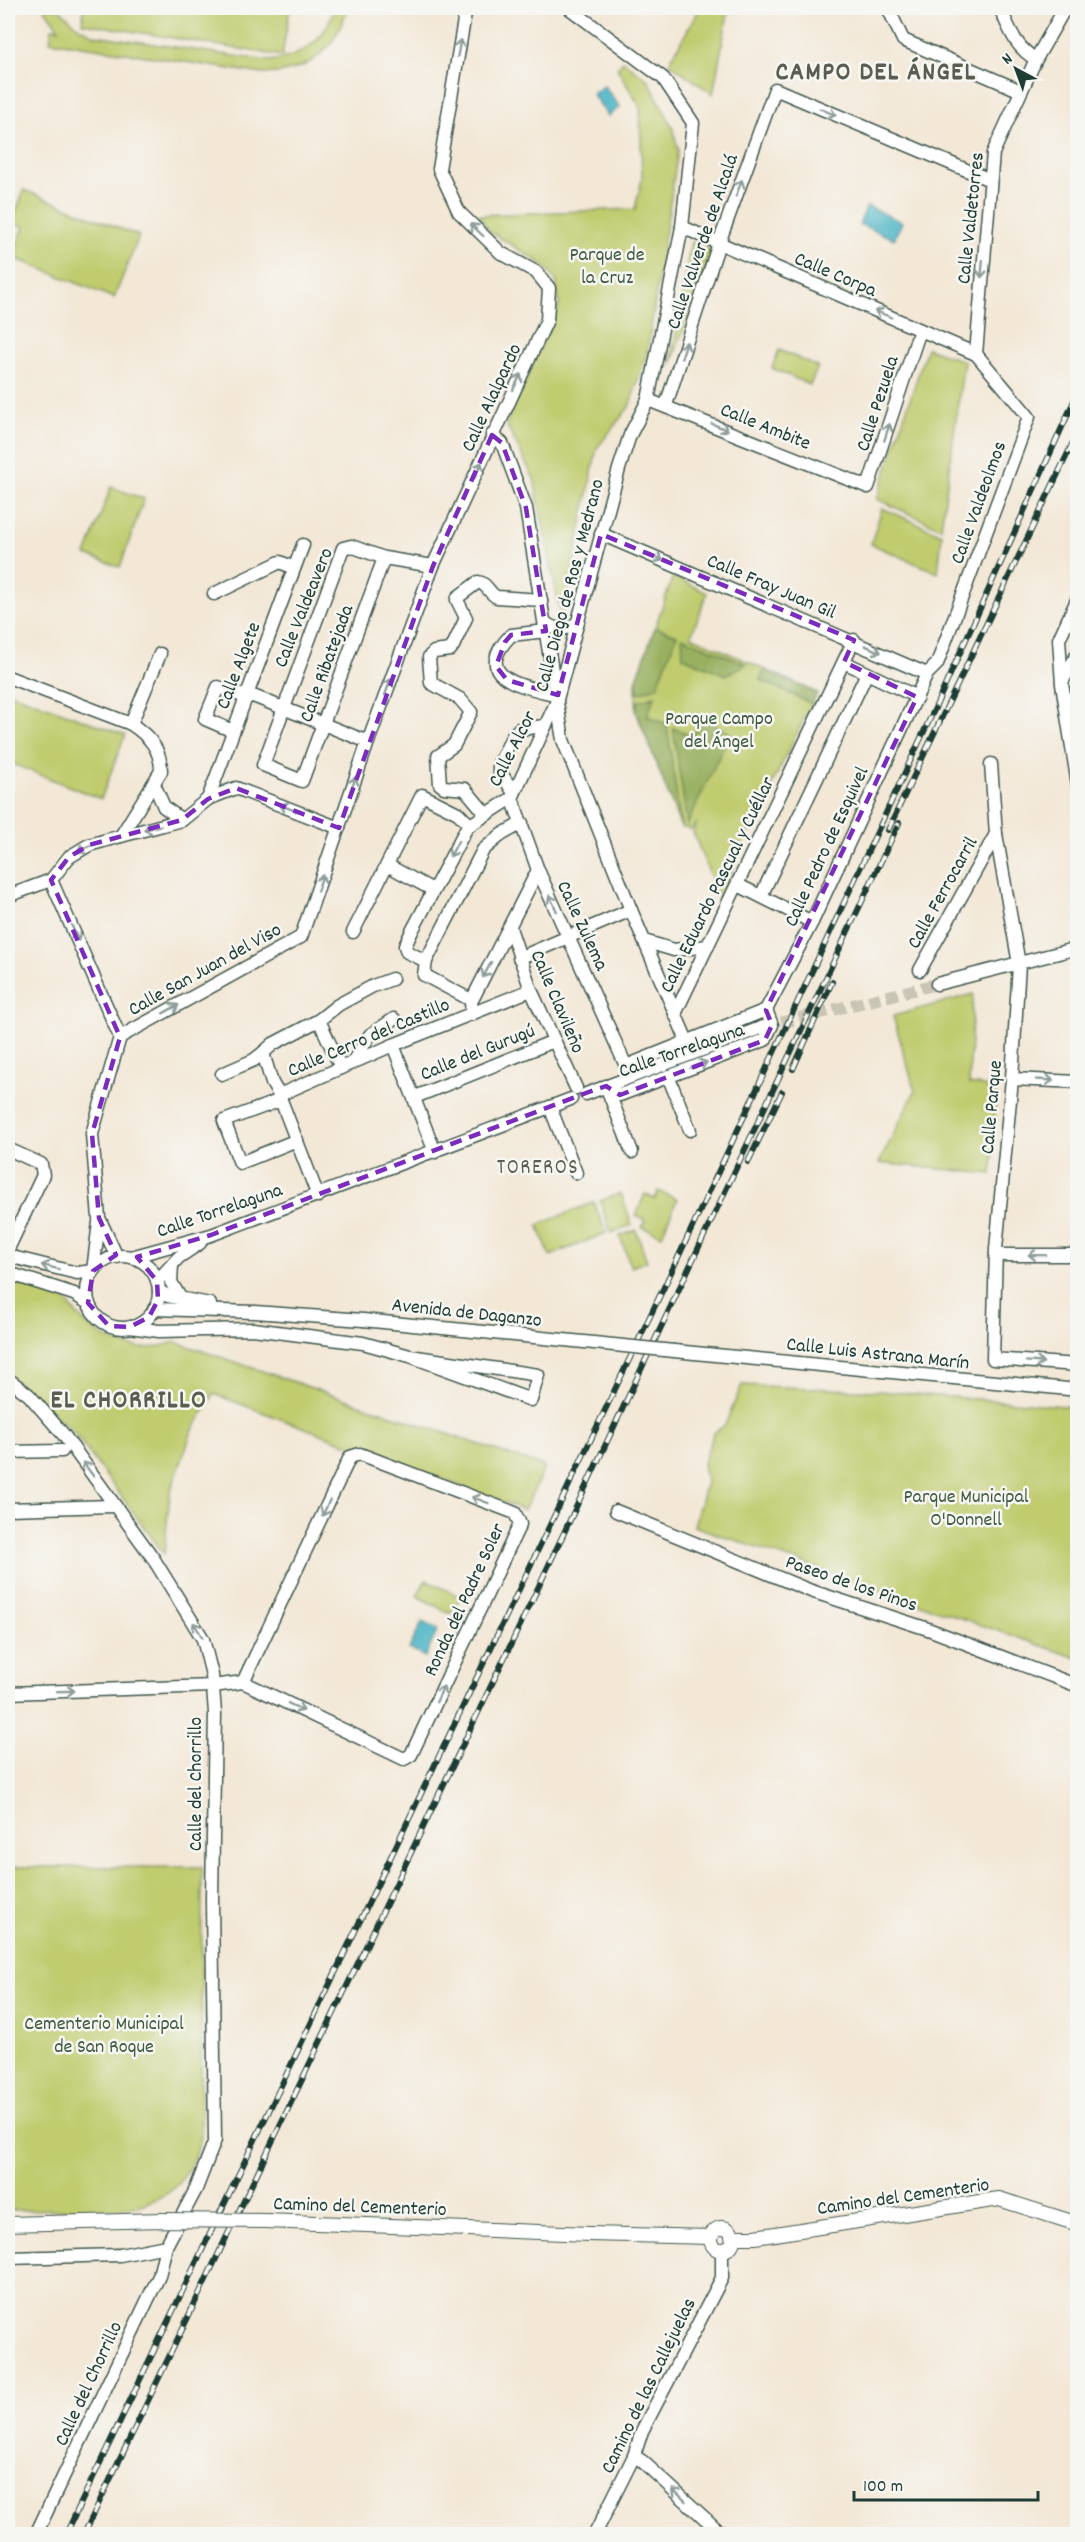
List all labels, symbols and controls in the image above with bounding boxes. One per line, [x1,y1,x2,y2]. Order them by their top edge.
one-way arrow [454,39,465,58]
north arrow [986,39,1046,99]
text: N [997,48,1018,71]
district label: CAMPO DEL ÁNGEL [775,55,977,92]
one-way arrow [819,107,837,118]
street label: Calle Valverde de Alcalá [661,150,747,333]
street label: Calle Valdetorres [951,151,993,286]
one-way arrow [734,180,745,198]
one-way arrow [469,222,484,237]
park label: Parque de la Cruz [570,242,645,293]
street label: Calle Corpa [789,246,881,306]
one-way arrow [977,259,988,279]
one-way arrow [875,308,893,319]
street label: Calle Alalpardo [455,340,530,457]
one-way arrow [679,341,690,360]
street label: Calle Pezuela [850,352,908,455]
one-way arrow [512,374,524,392]
street label: Calle Ambite [715,397,814,459]
one-way arrow [710,422,729,433]
one-way arrow [882,423,893,442]
street label: Calle Valdeolmos [945,438,1015,568]
one-way arrow [472,461,484,479]
street label: Calle Diego de Ros y Medrano [529,476,613,695]
street label: Calle Valdeavero [268,544,342,672]
street label: Calle Fray Juan Gil [702,548,840,628]
one-way arrow [645,552,664,563]
street label: Calle Ribatejada [294,601,362,727]
street label: Calle Algete [210,618,269,714]
one-way arrow [864,644,882,656]
one-way arrow [383,678,394,697]
street label: Calle Alcor [483,706,545,792]
park label: Parque Campo del Ángel [665,706,773,757]
street label: Calle Pedro de Esquivel [778,762,877,932]
street label: Calle Eduardo Pascual y Cuéllar [654,772,784,998]
one-way arrow [349,776,360,795]
one-way arrow [279,802,297,813]
one-way arrow [143,822,162,834]
street label: Calle Ferrocarril [901,832,986,955]
one-way arrow [448,840,460,858]
one-way arrow [76,843,94,855]
one-way arrow [315,874,326,892]
street label: Calle Zulema [548,877,615,976]
one-way arrow [547,895,559,913]
street label: Calle San Juan del Viso [124,917,287,1024]
one-way arrow [70,924,81,942]
street label: Calle Clavileño [522,946,591,1058]
one-way arrow [481,961,493,978]
street label: Calle Cerro del Castillo [284,992,455,1086]
one-way arrow [162,1003,179,1015]
street label: Calle Torrelaguna [615,1017,749,1086]
street label: Calle del Gurugú [416,1018,540,1090]
one-way arrow [689,1058,708,1069]
street label: Calle Parque [975,1059,1011,1155]
one-way arrow [1034,1075,1054,1086]
district label: TOREROS [497,1154,579,1184]
street label: Calle Torrelaguna [153,1177,287,1246]
one-way arrow [1027,1249,1047,1261]
one-way arrow [41,1261,60,1273]
street label: Avenida de Daganzo [390,1292,543,1336]
street label: Calle Luis Astrana Marín [785,1331,971,1379]
one-way arrow [1025,1357,1045,1368]
district label: EL CHORRILLO [50,1383,208,1420]
one-way arrow [82,1462,94,1478]
park label: Parque Municipal O'Donnell [903,1484,1029,1535]
one-way arrow [471,1494,490,1505]
one-way arrow [320,1498,332,1516]
street label: Ronda del Padre Soler [418,1519,514,1681]
street label: Paseo de los Pinos [781,1549,921,1621]
one-way arrow [191,1622,203,1639]
one-way arrow [55,1685,75,1696]
one-way arrow [434,1685,446,1703]
one-way arrow [287,1702,305,1714]
street label: Calle del Chorrillo [183,1717,211,1851]
park label: Cementerio Municipal de San Roque [24,2011,184,2062]
street label: Camino del Cementerio [816,2172,991,2224]
street label: Camino del Cementerio [273,2191,447,2225]
street label: Camino de las Callejuelas [595,2294,704,2479]
street label: Calle del Chorrillo [49,2317,131,2451]
scale bar [854,2464,1038,2502]
text: 100 m [863,2475,903,2500]
one-way arrow [672,2487,687,2502]

